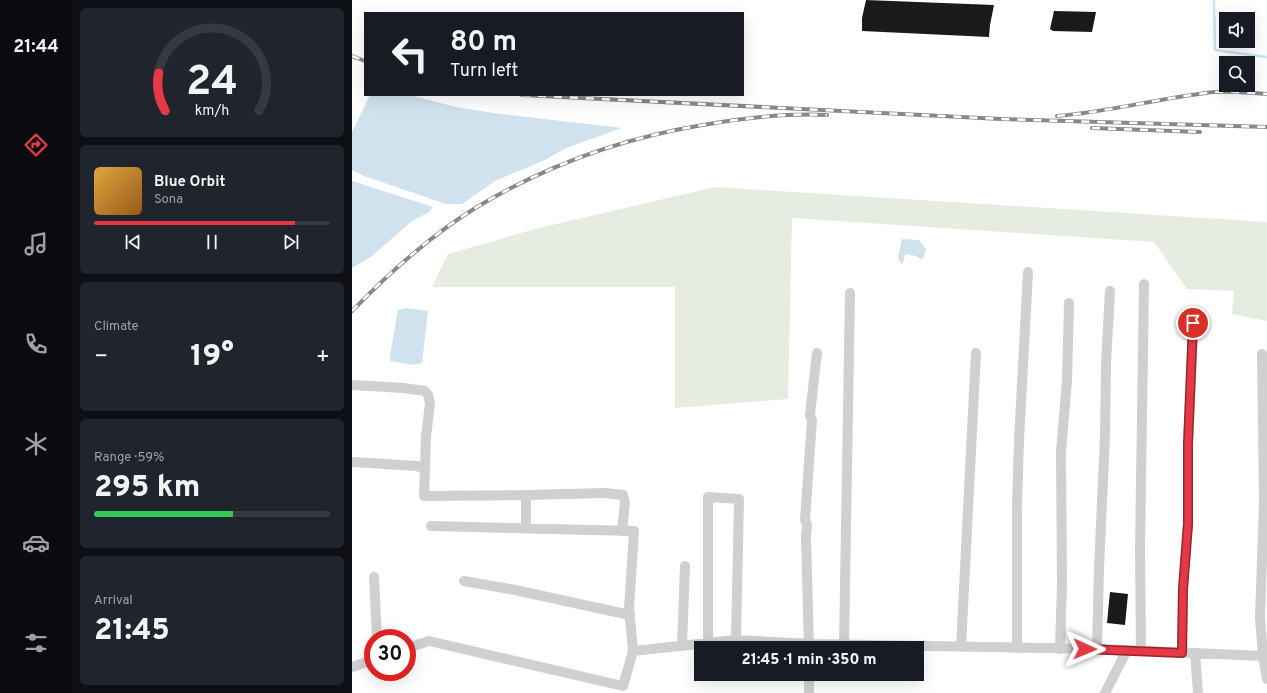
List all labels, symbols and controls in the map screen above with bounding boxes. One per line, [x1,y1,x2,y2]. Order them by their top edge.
map controls [1219,12,1255,92]
button: sound [1219,12,1255,48]
text: 80 m [450,25,517,61]
icon: left [384,28,436,80]
text: 21:44 [13,36,59,59]
text: 24 [186,56,238,109]
button: search [1219,56,1255,92]
text: Turn left [450,60,518,83]
text: km/h [195,101,229,119]
icon: directions [22,131,50,159]
text: Blue Orbit [154,173,225,192]
text: Sona [154,192,183,208]
icon: music [22,230,50,258]
icon: previous [122,231,144,253]
icon: pause [201,231,223,253]
icon: next [280,231,302,253]
pin [1176,306,1210,340]
icon: arrive [1182,312,1204,334]
text: Climate [94,319,139,335]
icon: phone [22,330,50,358]
text: 19° [190,339,234,376]
text: − [94,344,108,371]
text: + [316,344,330,371]
icon: climate [22,430,50,458]
text: Range · 59% [94,450,164,466]
text: 295 km [94,470,200,507]
icon: car [22,529,50,557]
text: Arrival [94,593,133,609]
text: 21:45 [94,613,170,650]
position arrow [1064,628,1106,670]
icon: filters [22,629,50,657]
speed limit sign: 30 [364,629,416,681]
text: 21:45 · 1 min · 350 m [742,651,876,670]

